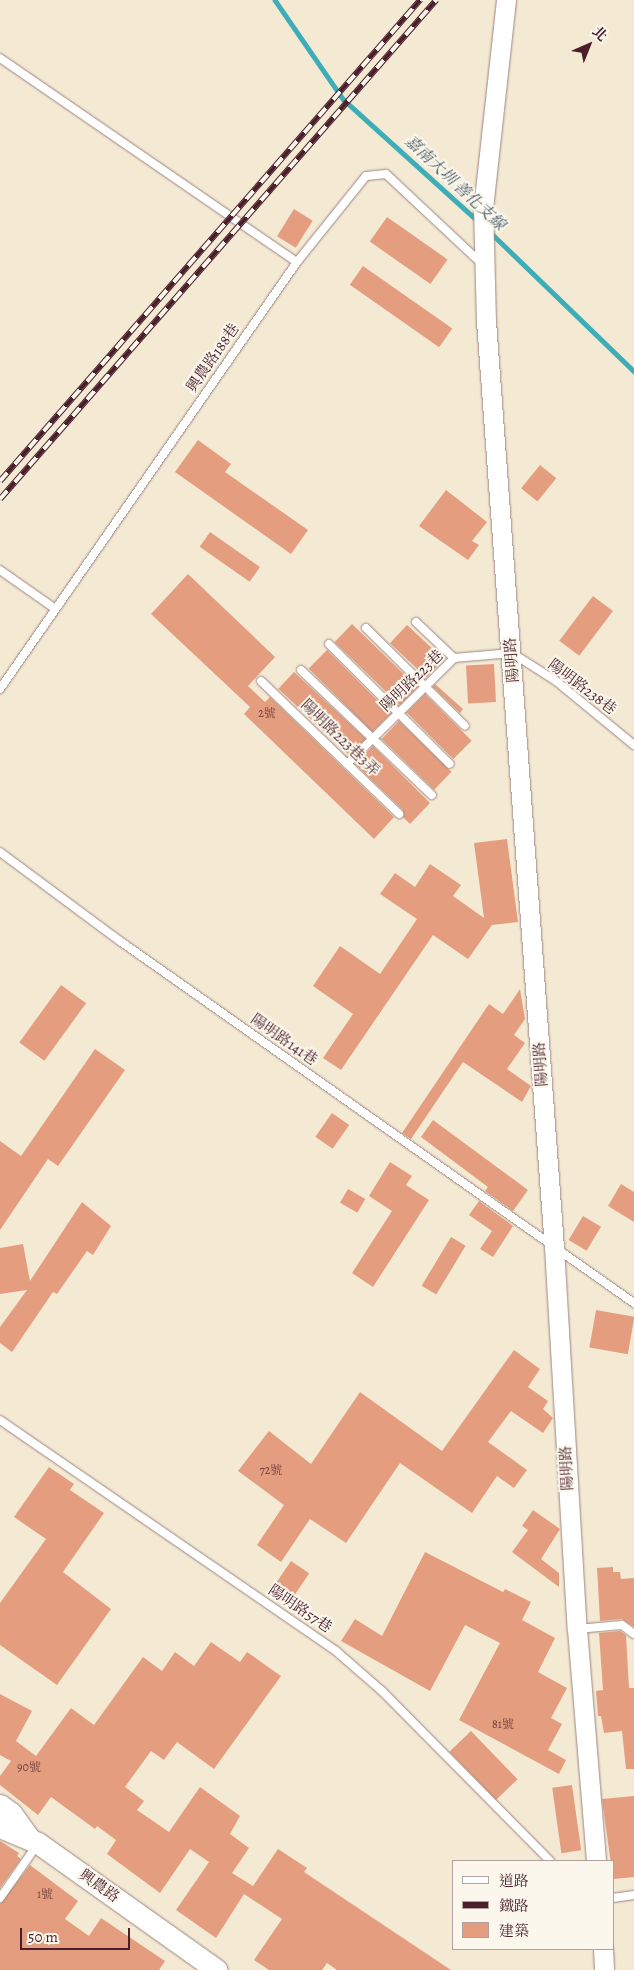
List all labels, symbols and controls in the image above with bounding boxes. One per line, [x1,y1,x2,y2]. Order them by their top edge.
north arrow [564,20,614,70]
text: 北 [588,22,611,46]
water label: 嘉南大圳 善化支線 [401,131,509,235]
street label: 興農路188巷 [183,320,243,396]
street label: 陽明路 [501,637,523,683]
street label: 陽明路223巷 [377,647,447,715]
street label: 陽明路238巷 [544,656,620,718]
street label: 陽明路223巷3弄 [297,696,383,780]
house number: 2號 [258,707,276,721]
street label: 陽明路141巷 [247,1011,321,1069]
street label: 陽明路 [530,1041,552,1087]
street label: 陽明路 [557,1445,577,1491]
house number: 72號 [260,1464,282,1478]
street label: 陽明路57巷 [265,1581,335,1637]
house number: 81號 [492,1718,514,1732]
house number: 90號 [17,1761,41,1775]
legend [452,1860,614,1950]
street label: 興農路 [75,1866,123,1906]
text: 道路 [499,1871,529,1891]
house number: 1號 [37,1888,53,1902]
text: 鐵路 [499,1896,529,1916]
scale bar [22,1918,132,1950]
text: 建築 [499,1921,529,1941]
text: 50 m [28,1927,58,1947]

